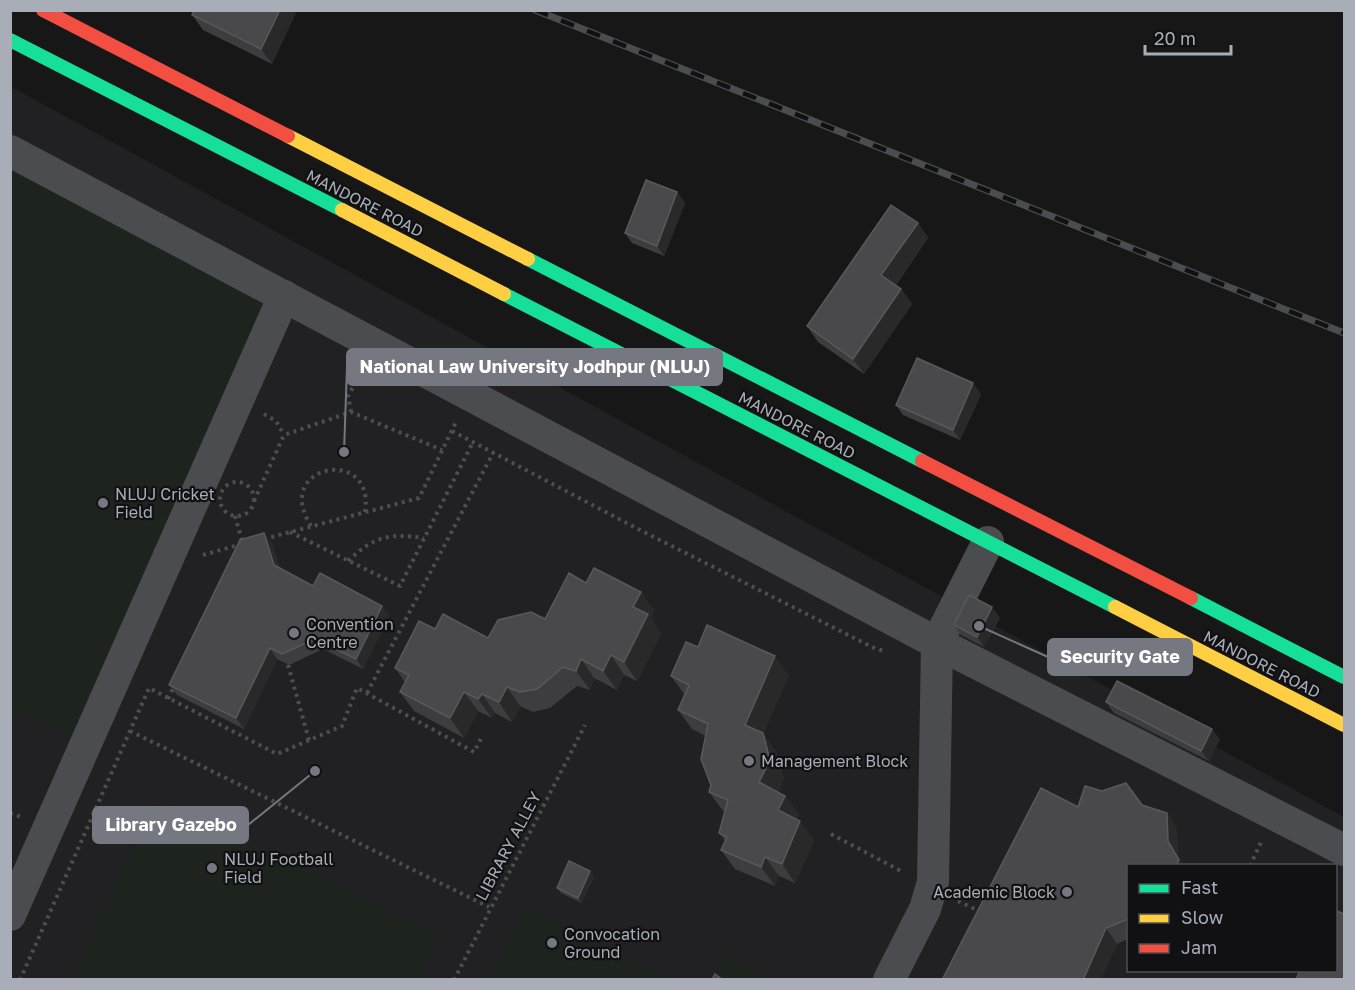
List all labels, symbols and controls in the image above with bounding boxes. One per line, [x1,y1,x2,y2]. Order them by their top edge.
scale bar [1145,18,1230,56]
text: 20 m [1154,27,1196,49]
street label: MANDORE ROAD [303,165,427,241]
callout: National Law University Jodhpur (NLUJ) [347,349,722,385]
text: National Law University Jodhpur (NLUJ) [360,355,710,377]
street label: MANDORE ROAD [735,387,859,463]
place label: NLUJ Cricket Field [115,484,215,522]
marker: NLUJ Cricket Field [96,496,110,510]
place label: Convention Centre [306,614,394,652]
marker: Convention Centre [287,626,301,640]
street label: MANDORE ROAD [1200,626,1324,702]
callout: Security Gate [1048,639,1192,675]
text: Security Gate [1060,645,1180,667]
place label: Management Block [761,751,908,771]
marker: Management Block [742,754,756,768]
street label: LIBRARY ALLEY [471,788,545,904]
callout: Library Gazebo [93,807,248,843]
text: Library Gazebo [105,813,237,835]
place label: NLUJ Football Field [224,849,333,887]
marker: NLUJ Football Field [205,861,219,875]
legend [1127,864,1337,972]
text: Fast [1181,876,1218,898]
place label: Academic Block [933,882,1055,902]
marker: Academic Block [1060,885,1074,899]
text: Slow [1181,906,1224,928]
place label: Convocation Ground [564,924,660,962]
marker: Convocation Ground [545,936,559,950]
text: Jam [1181,936,1217,958]

